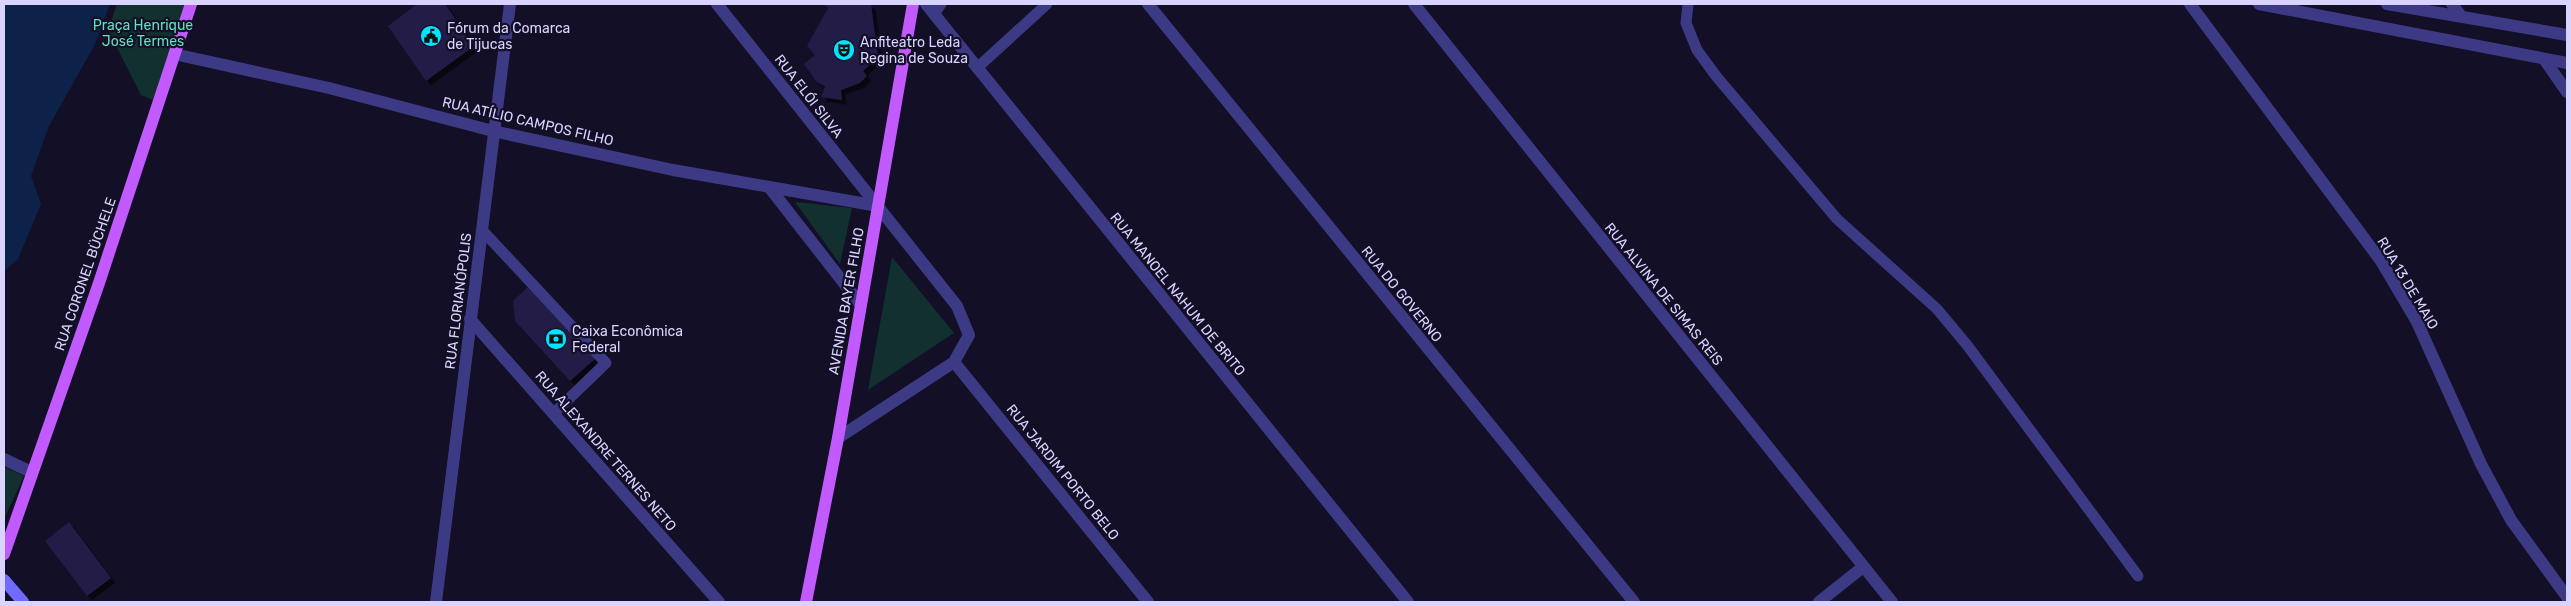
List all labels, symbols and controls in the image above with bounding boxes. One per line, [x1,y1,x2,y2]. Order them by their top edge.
park label: Praça Henrique José Termes [93,17,193,50]
place label: Fórum da Comarca de Tijucas [447,20,570,53]
public building icon: Fórum da Comarca de Tijucas [419,24,443,48]
place label: Anfiteatro Leda Regina de Souza [860,34,968,67]
theatre icon: Anfiteatro Leda Regina de Souza [832,38,856,62]
street label: RUA ELÓI SILVA [771,51,848,142]
street label: RUA ATÍLIO CAMPOS FILHO [441,92,615,150]
street label: RUA CORONEL BÜCHELE [51,195,120,353]
street label: RUA MANOEL NAHUM DE BRITO [1106,209,1249,379]
street label: RUA ALVINA DE SIMAS REIS [1601,220,1727,369]
street label: AVENIDA BAYER FILHO [825,226,868,376]
street label: RUA FLORIANÓPOLIS [441,232,475,370]
street label: RUA 13 DE MAIO [2373,234,2442,332]
street label: RUA DO GOVERNO [1358,243,1446,346]
place label: Caixa Econômica Federal [572,323,683,356]
bank icon: Caixa Econômica Federal [544,327,568,351]
street label: RUA ALEXANDRE TERNES NETO [531,368,680,535]
street label: RUA JARDIM PORTO BELO [1003,401,1123,544]

